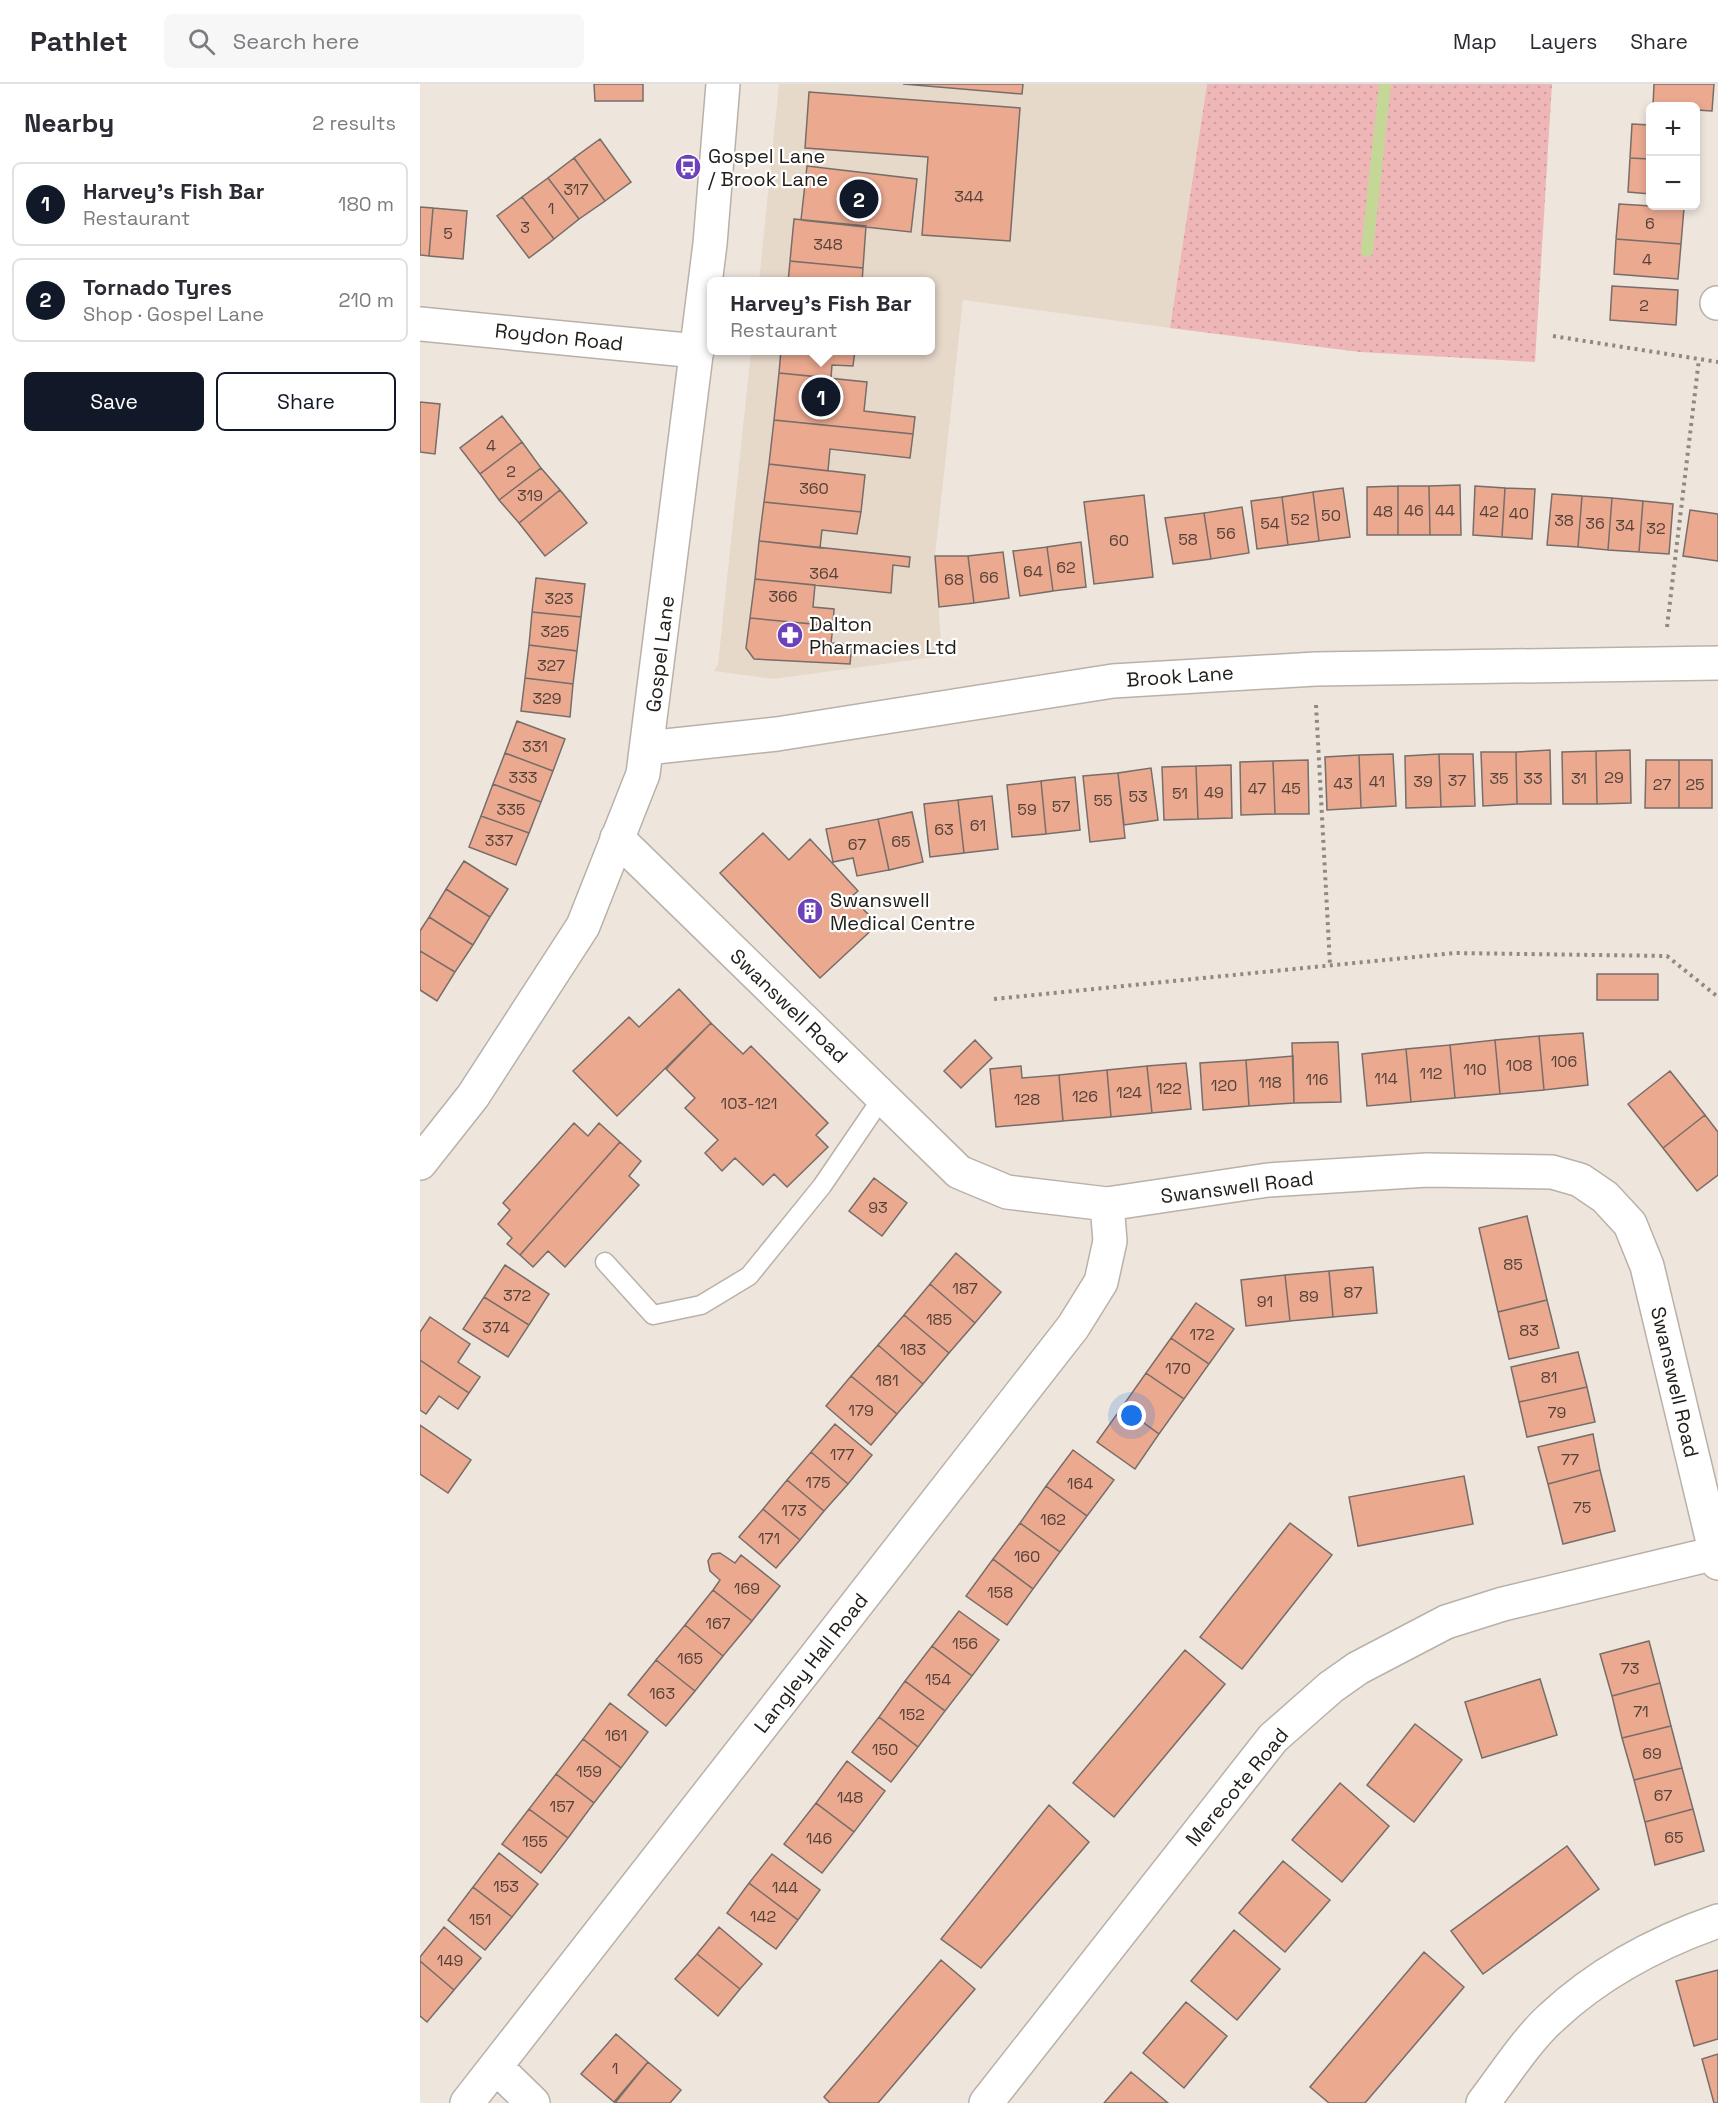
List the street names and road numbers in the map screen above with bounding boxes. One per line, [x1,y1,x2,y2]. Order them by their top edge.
street label: Roydon Road [494,317,624,357]
street label: Gospel Lane [640,594,680,714]
street label: Brook Lane [1125,659,1235,693]
street label: Swanswell Road [725,943,853,1069]
street label: Swanswell Road [1159,1165,1315,1209]
street label: Swanswell Road [1645,1304,1705,1460]
street label: Langley Hall Road [748,1588,874,1738]
street label: Merecote Road [1180,1722,1294,1852]

